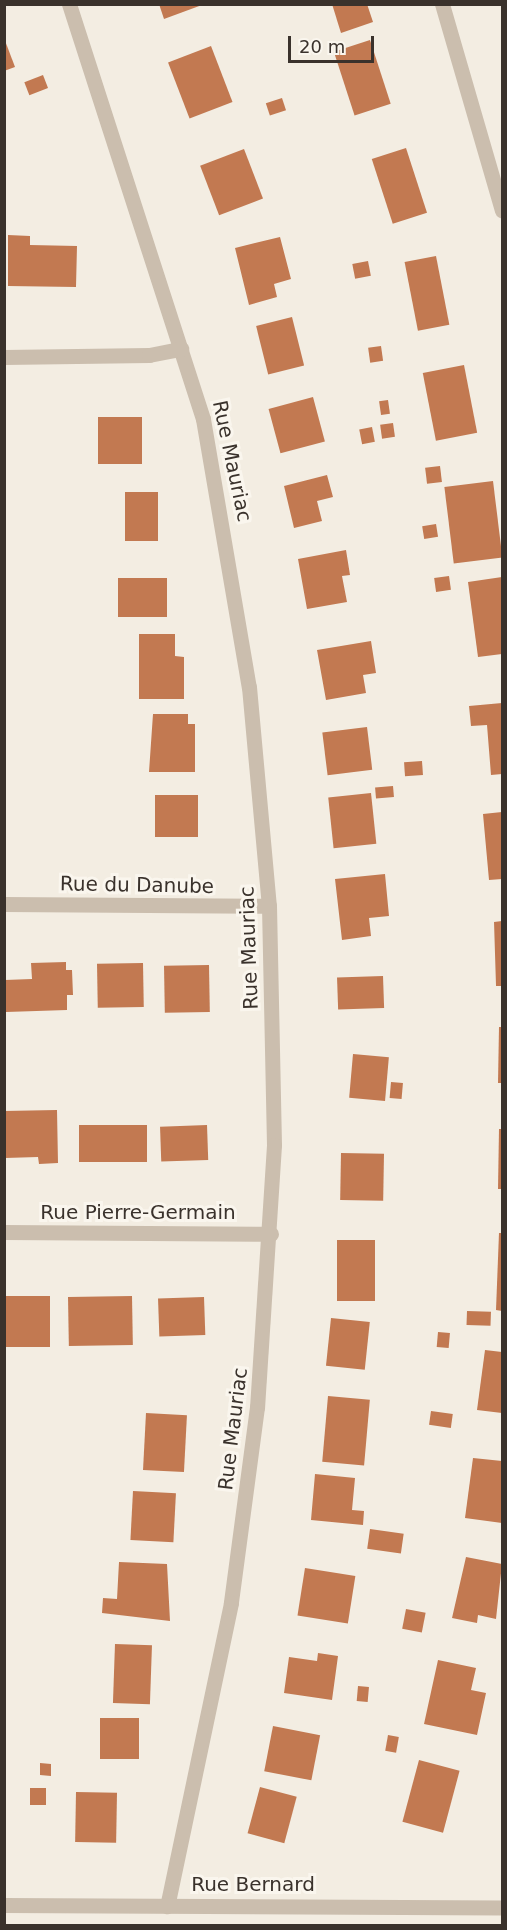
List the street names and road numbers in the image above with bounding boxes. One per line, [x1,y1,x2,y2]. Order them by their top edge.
street label: Rue Mauriac [207,398,257,524]
street label: Rue du Danube [60,872,214,898]
street label: Rue Mauriac [235,886,263,1010]
street label: Rue Pierre-Germain [40,1200,236,1224]
street label: Rue Mauriac [214,1366,252,1492]
street label: Rue Bernard [191,1872,315,1896]

